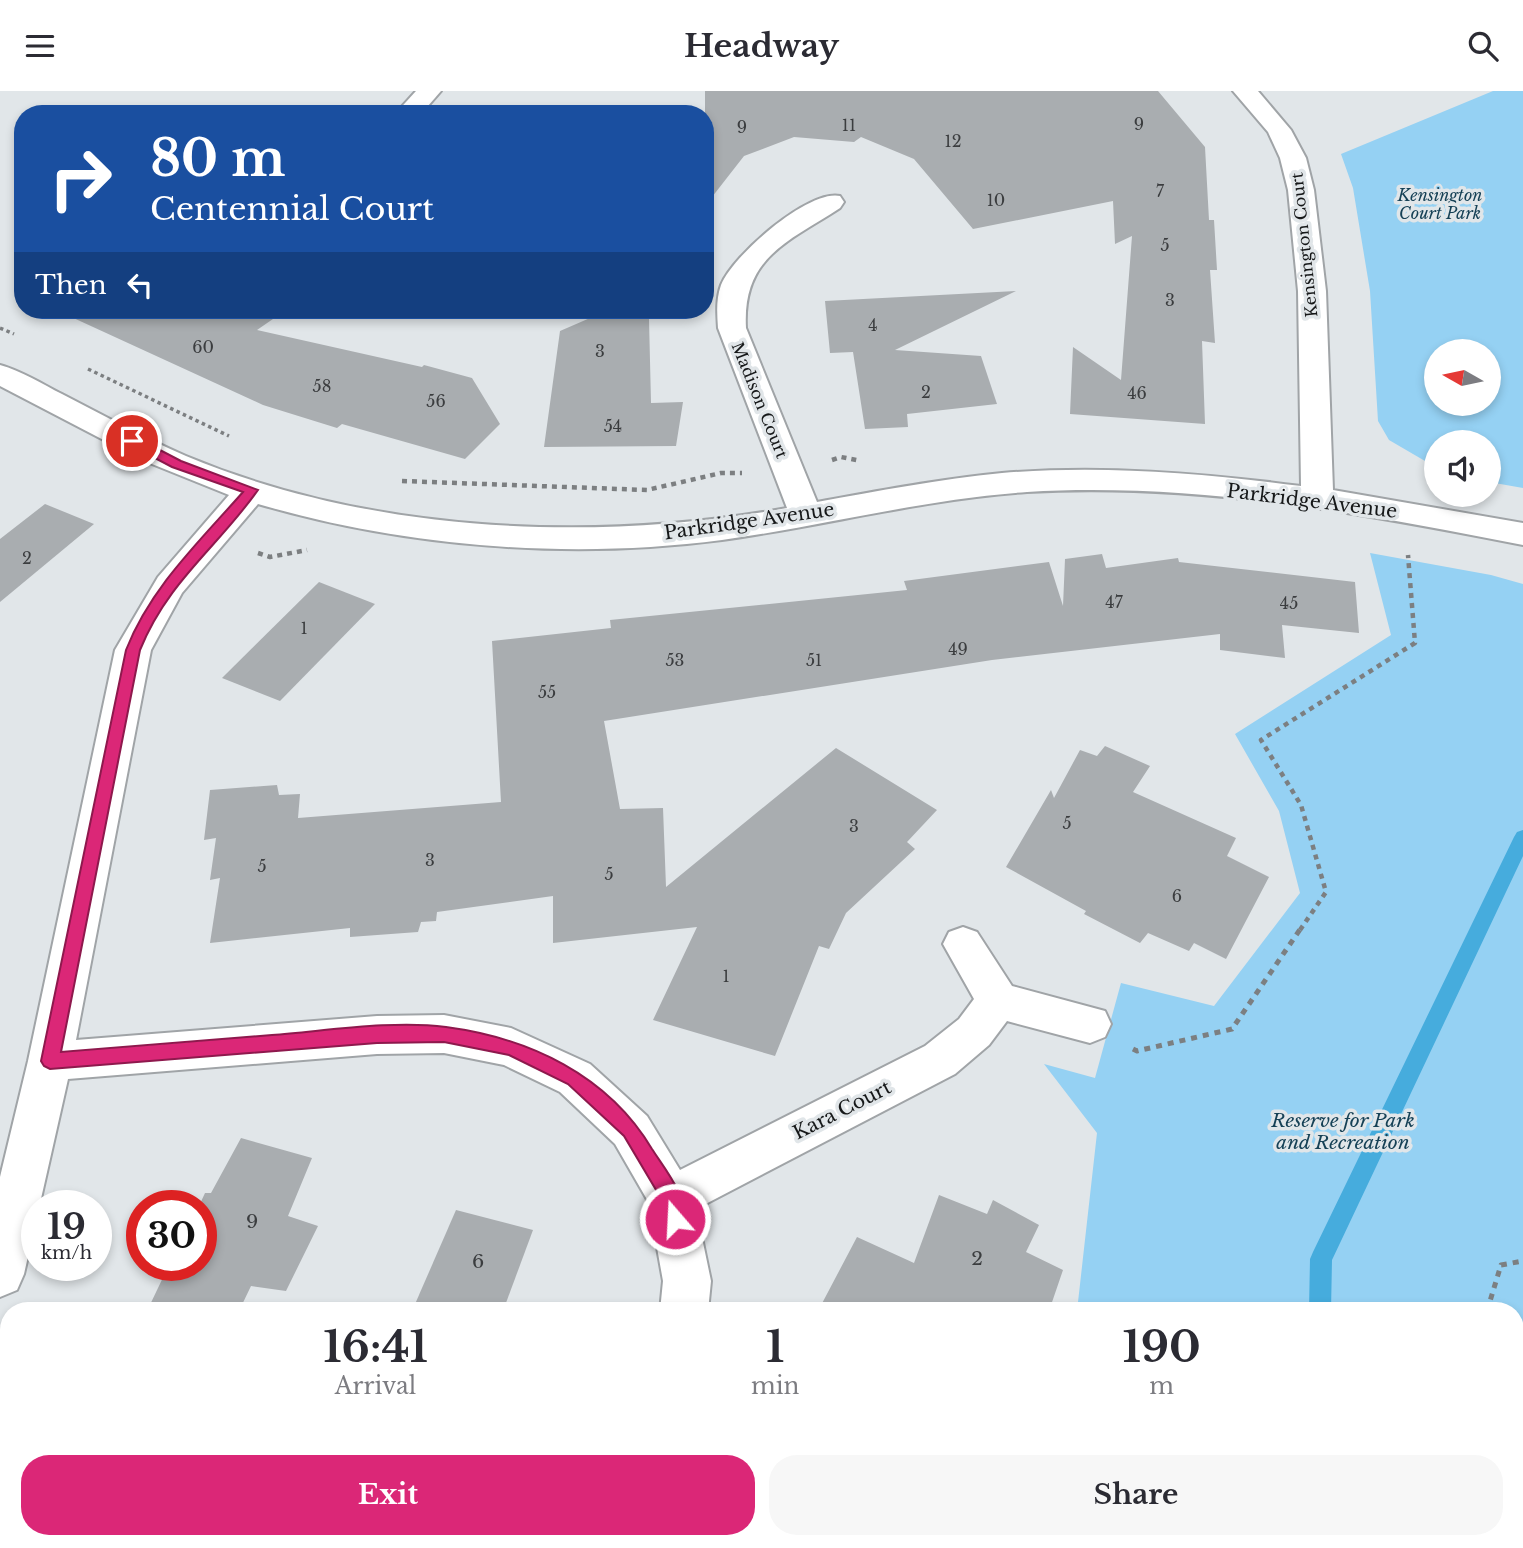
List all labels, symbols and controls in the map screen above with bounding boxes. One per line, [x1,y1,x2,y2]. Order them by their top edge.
text: Headway [684,26,839,66]
icon: menu [21,27,59,65]
icon: search [1464,27,1502,65]
house number: 9 [1134,114,1144,134]
house number: 11 [842,115,856,135]
house number: 9 [737,117,747,137]
text: 80 m [150,128,285,189]
house number: 12 [945,131,962,151]
icon: right [35,133,126,224]
street label: Kensington Court [1286,172,1322,318]
house number: 7 [1156,181,1165,201]
park label: Kensington Court Park [1397,185,1482,223]
text: Centennial Court [150,189,434,229]
house number: 10 [987,190,1005,210]
house number: 5 [1160,235,1170,255]
icon: left [121,266,159,304]
text: Then [35,269,107,301]
house number: 3 [1165,290,1175,310]
house number: 4 [868,315,878,335]
house number: 60 [192,337,214,357]
street label: Madison Court [728,339,792,461]
north arrow [1424,339,1502,417]
map controls [1424,339,1501,507]
house number: 3 [595,341,605,361]
house number: 58 [313,376,331,396]
house number: 2 [921,382,931,402]
house number: 46 [1127,383,1147,403]
house number: 56 [426,391,446,411]
pin [102,411,162,471]
house number: 54 [604,416,622,436]
icon: arrive [113,422,151,460]
button: sound [1424,430,1501,507]
street label: Parkridge Avenue [1225,479,1399,523]
street label: Parkridge Avenue [662,498,836,544]
house number: 2 [22,548,32,568]
house number: 47 [1105,592,1124,612]
house number: 45 [1280,593,1298,613]
house number: 1 [300,618,308,638]
house number: 49 [948,639,968,659]
house number: 53 [666,650,684,670]
house number: 51 [806,650,822,670]
house number: 55 [538,682,556,702]
house number: 5 [1062,813,1072,833]
house number: 3 [849,816,859,836]
house number: 3 [425,850,435,870]
house number: 5 [257,856,267,876]
house number: 5 [604,864,614,884]
house number: 6 [1172,886,1182,906]
house number: 1 [722,966,730,986]
street label: Kara Court [789,1075,896,1144]
park label: Reserve for Park and Recreation [1270,1109,1415,1154]
position arrow [638,1182,712,1256]
speed limit sign: 30 [126,1190,217,1281]
text: 19 [47,1205,86,1248]
house number: 9 [246,1210,258,1233]
text: km/h [41,1242,92,1264]
house number: 2 [971,1247,983,1270]
house number: 6 [472,1250,484,1273]
text: 16:41 [323,1321,428,1373]
text: 1 [766,1321,784,1373]
text: 190 [1123,1321,1201,1373]
text: Arrival [335,1372,416,1400]
text: min [751,1372,799,1400]
text: m [1149,1372,1174,1400]
button: Exit [21,1455,755,1535]
button: Share [769,1455,1503,1535]

